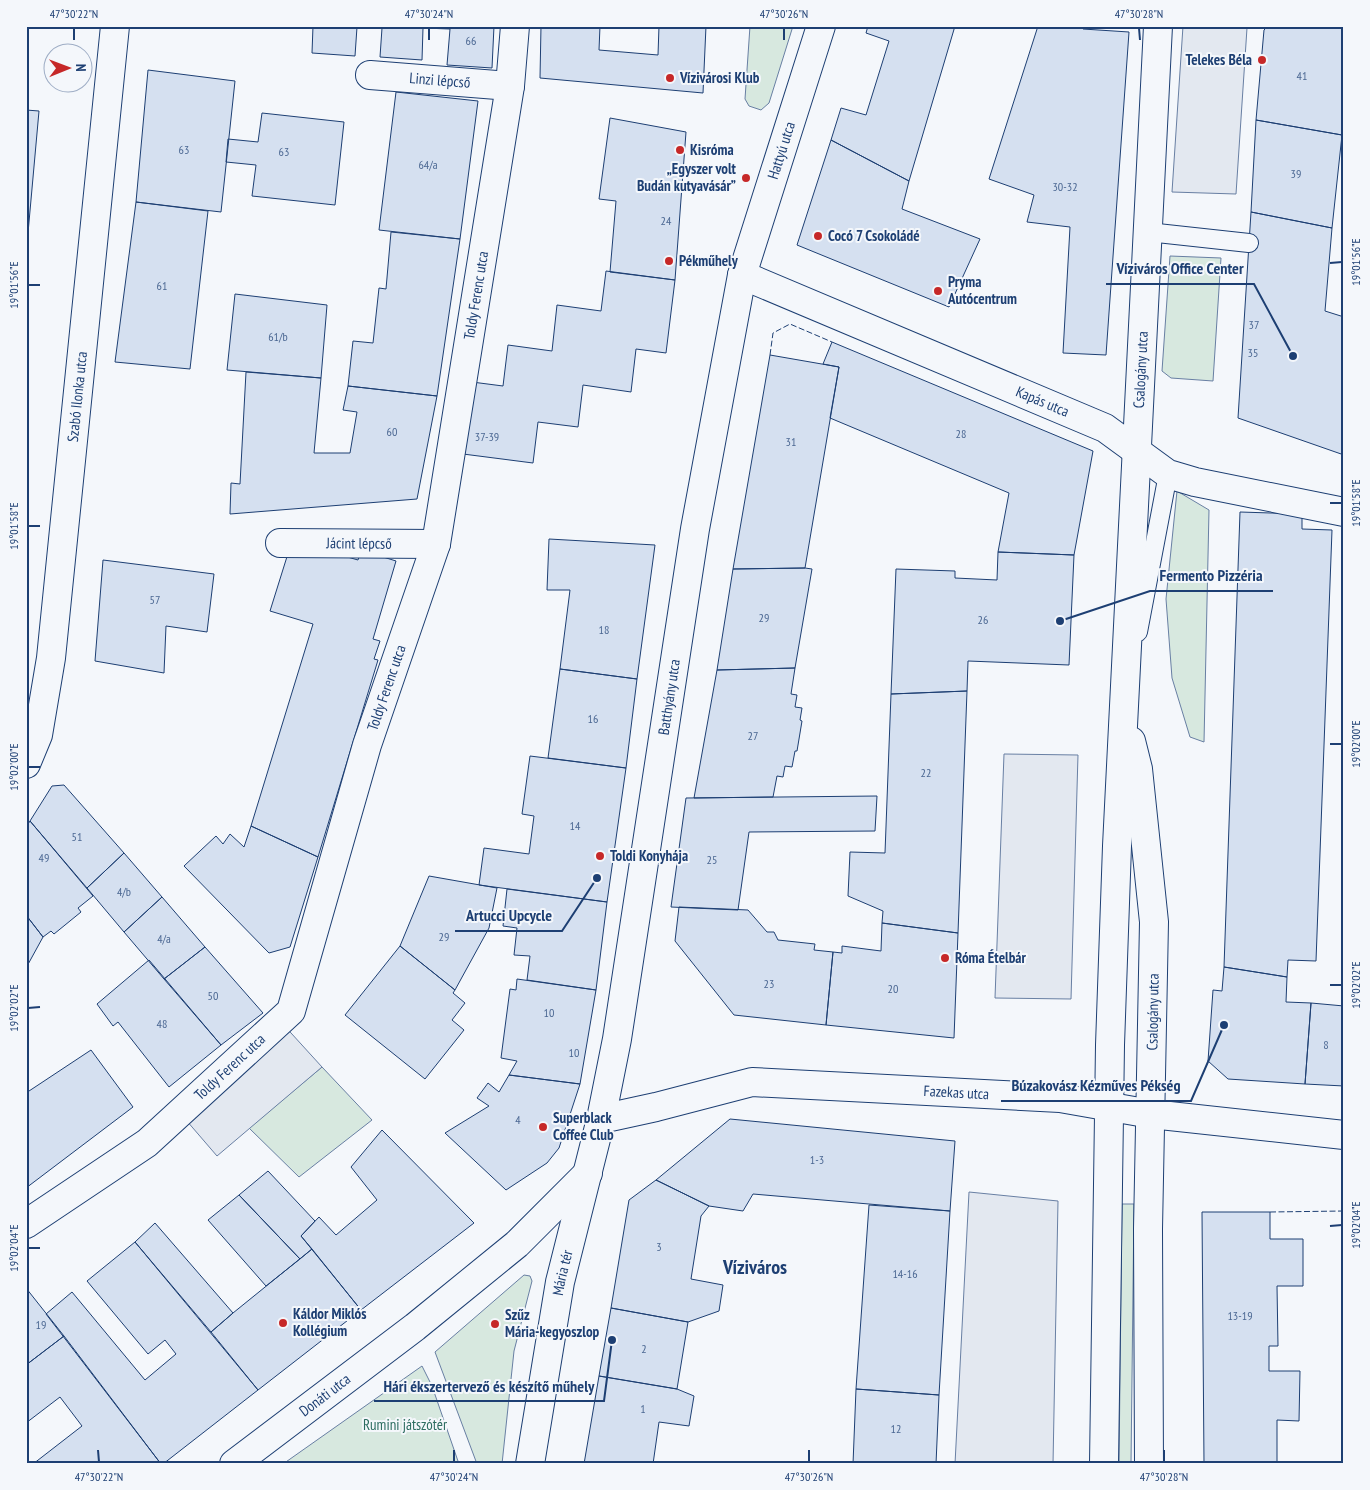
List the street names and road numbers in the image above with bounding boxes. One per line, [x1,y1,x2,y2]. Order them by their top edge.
street label: Linzi lépcső [409,68,471,92]
street label: Hattyú utca [763,119,799,182]
street label: Toldy Ferenc utca [459,250,492,341]
street label: Csalogány utca [1129,331,1152,409]
street label: Szabó Ilonka utca [63,351,91,443]
street label: Kapás utca [1013,382,1072,421]
street label: Jácint lépcső [325,533,392,553]
street label: Toldy Ferenc utca [363,642,410,733]
street label: Batthyány utca [654,658,684,736]
street label: Csalogány utca [1142,973,1163,1051]
street label: Toldy Ferenc utca [190,1029,269,1104]
street label: Fazekas utca [923,1081,990,1103]
street label: Mária tér [548,1247,577,1297]
street label: Donáti utca [295,1369,354,1420]

